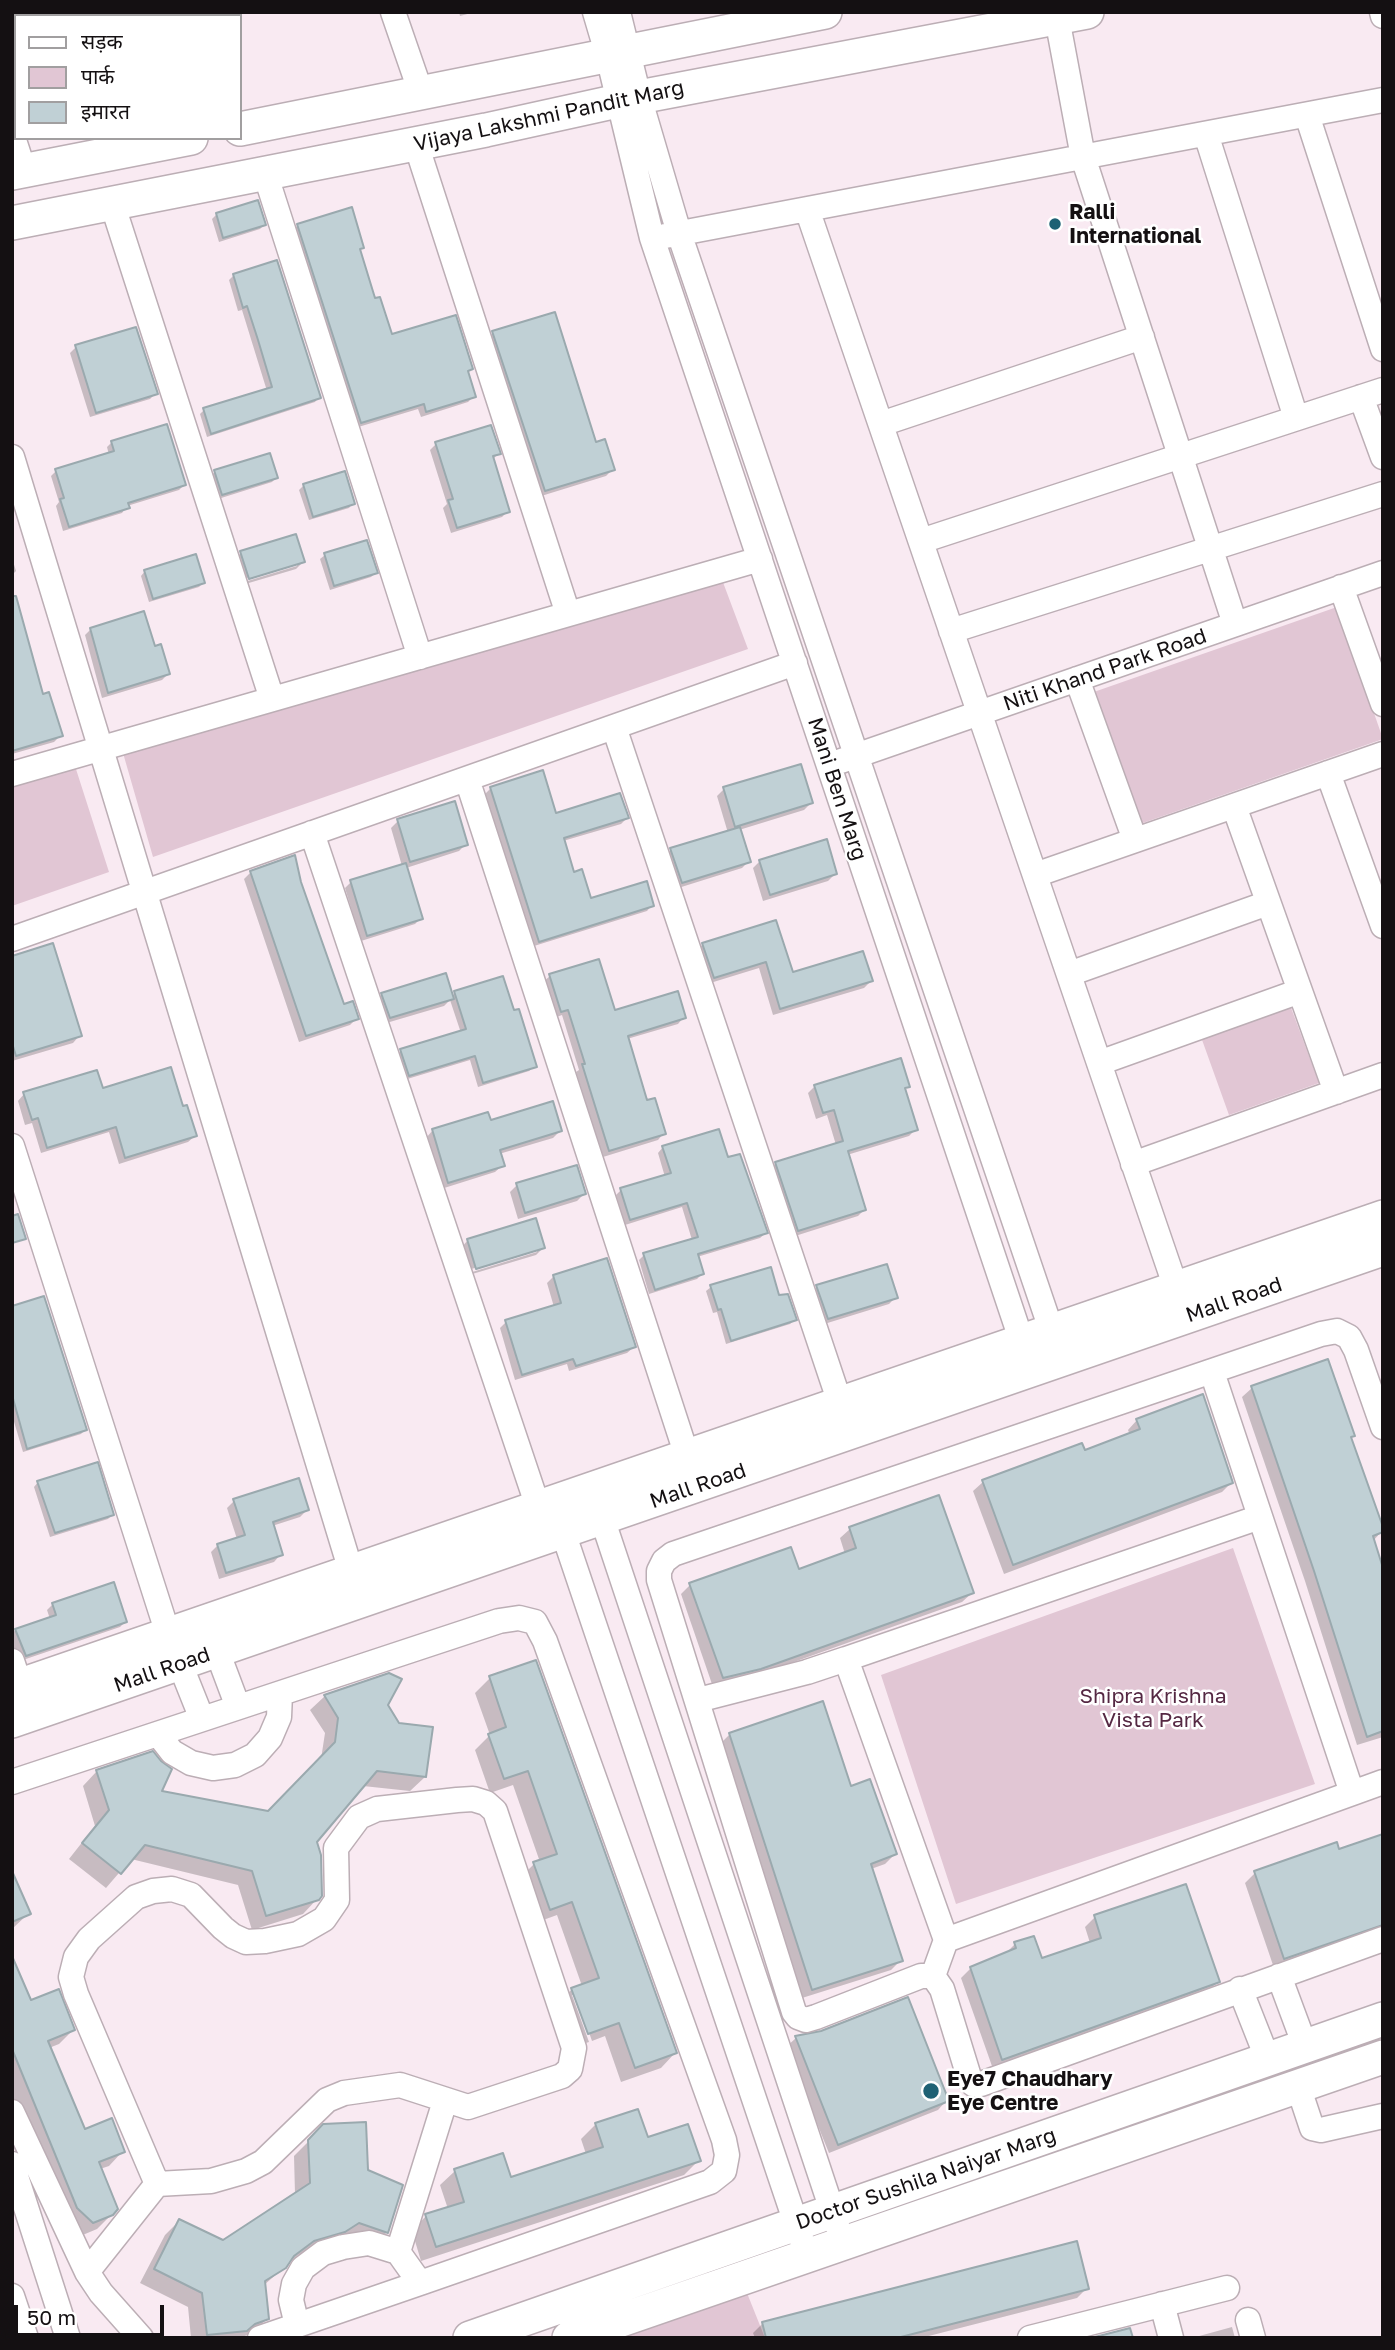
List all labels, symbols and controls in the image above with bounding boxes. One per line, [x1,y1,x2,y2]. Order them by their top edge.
legend [14,14,242,140]
text: सड़क [81,28,123,54]
text: पार्क [81,63,115,89]
street label: Vijaya Lakshmi Pandit Marg [412,75,686,157]
text: इमारत [81,98,130,124]
place label: Ralli International [1069,199,1201,249]
marker: Ralli International [1047,216,1063,232]
street label: Niti Khand Park Road [1000,623,1210,717]
street label: Mani Ben Marg [802,714,872,864]
street label: Mall Road [1183,1272,1285,1328]
street label: Mall Road [647,1458,749,1514]
street label: Mall Road [111,1642,213,1698]
park label: Shipra Krishna Vista Park [1079,1683,1227,1733]
place label: Eye7 Chaudhary Eye Centre [947,2066,1113,2116]
marker: Eye7 Chaudhary Eye Centre [921,2081,941,2101]
street label: Doctor Sushila Naiyar Marg [793,2123,1059,2235]
scale bar [18,2290,168,2334]
text: 50 m [27,2304,76,2330]

